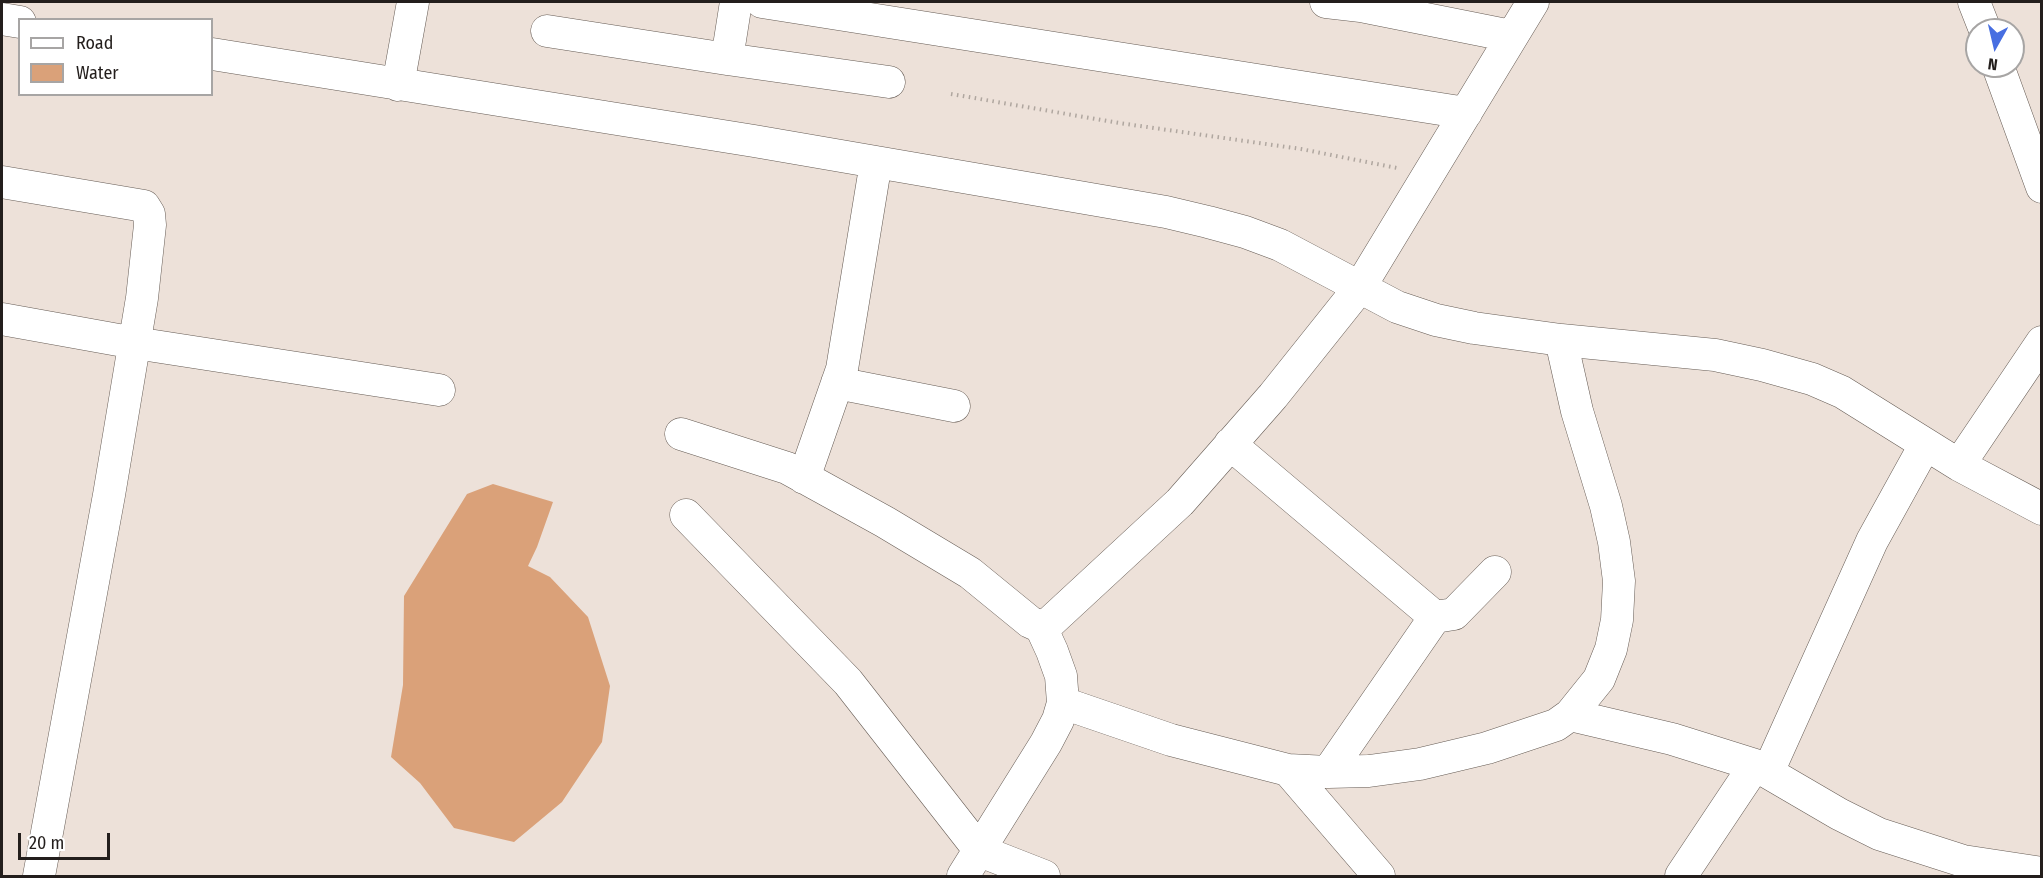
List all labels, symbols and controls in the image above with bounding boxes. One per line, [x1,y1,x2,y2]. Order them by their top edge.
legend [18,18,213,96]
north arrow [1965,18,2025,78]
text: Road [76,32,113,54]
text: N [1987,54,1999,74]
text: Water [76,62,119,84]
scale bar [21,821,112,859]
text: 20 m [29,832,64,854]

